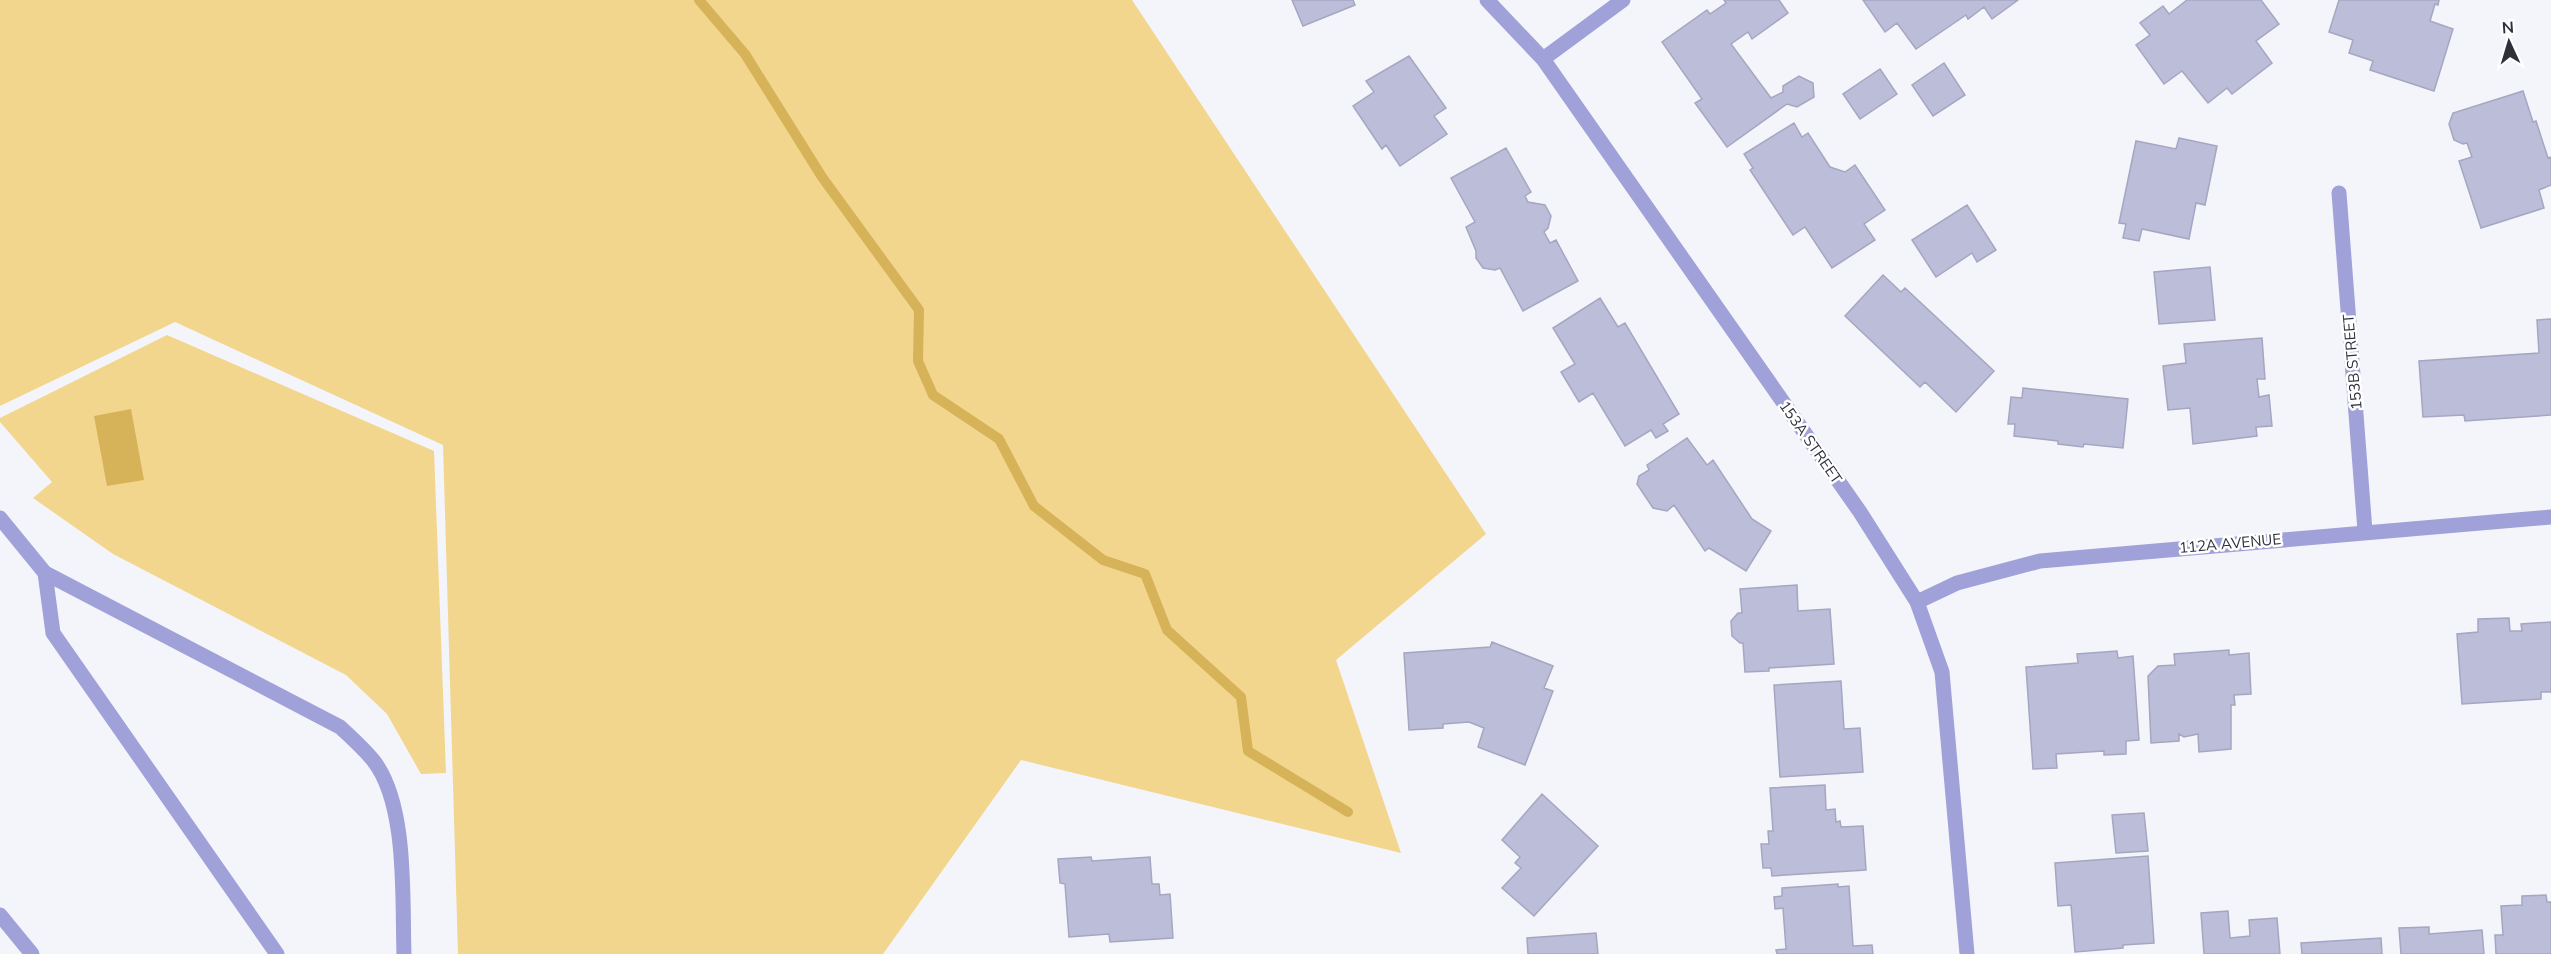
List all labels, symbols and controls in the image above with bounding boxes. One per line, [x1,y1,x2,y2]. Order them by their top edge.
north arrow [2479,12,2539,72]
text: N [2501,17,2515,37]
street label: 153B STREET [2338,313,2366,411]
street label: 153A STREET [1775,397,1847,487]
street label: 112A AVENUE [2178,529,2282,557]

